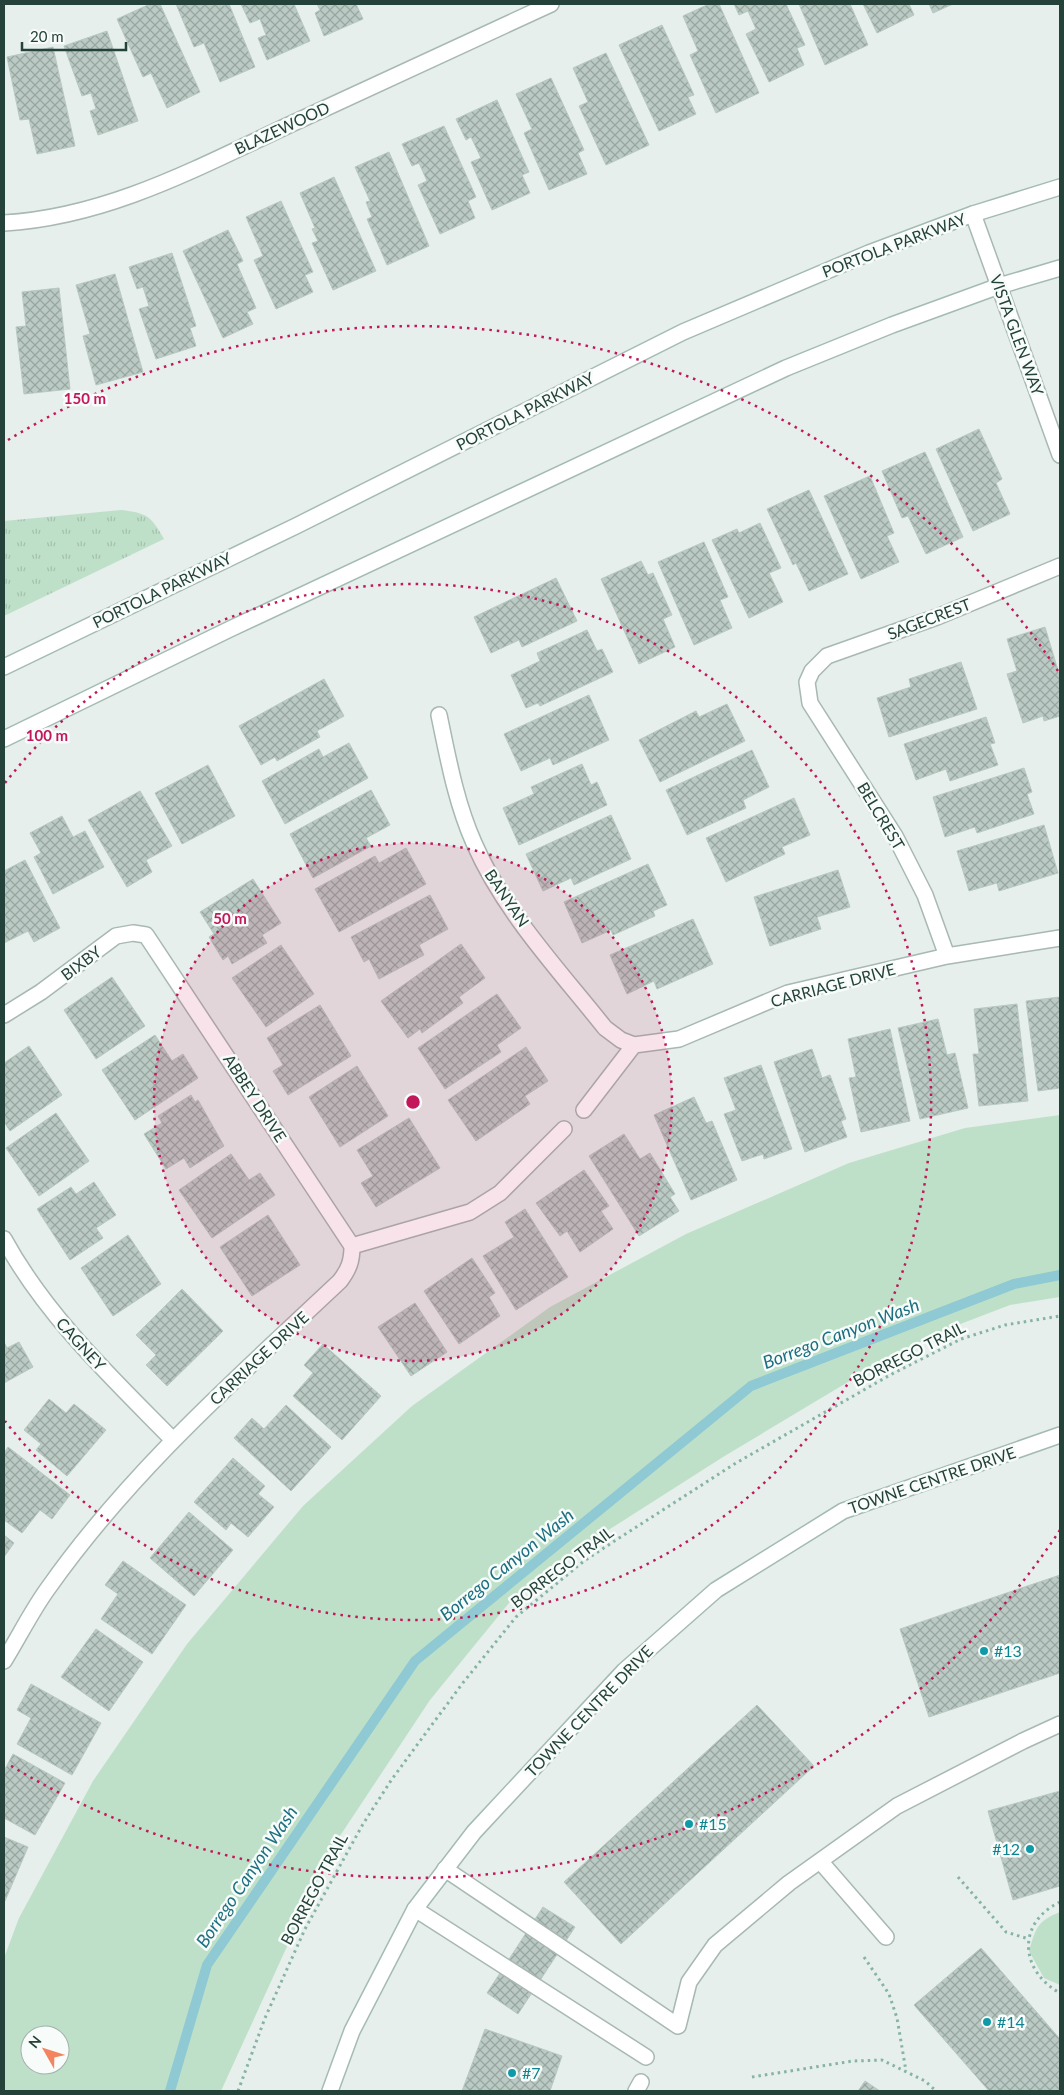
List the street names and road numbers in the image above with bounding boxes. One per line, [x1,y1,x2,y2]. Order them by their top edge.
street label: BLAZEWOOD [231,97,332,158]
street label: PORTOLA PARKWAY [819,208,968,281]
street label: VISTA GLEN WAY [987,272,1048,398]
street label: PORTOLA PARKWAY [453,368,597,454]
street label: PORTOLA PARKWAY [89,548,234,631]
street label: SAGECREST [884,594,974,643]
street label: BELCREST [854,779,909,853]
street label: BANYAN [481,865,534,930]
street label: BIXBY [57,941,104,984]
street label: CARRIAGE DRIVE [768,959,897,1010]
street label: ABBEY DRIVE [220,1050,291,1145]
street label: CARRIAGE DRIVE [205,1307,312,1408]
street label: CAGNEY [53,1313,110,1374]
street label: BORREGO TRAIL [850,1317,968,1390]
street label: TOWNE CENTRE DRIVE [846,1442,1018,1517]
street label: BORREGO TRAIL [507,1522,617,1611]
street label: TOWNE CENTRE DRIVE [521,1641,656,1780]
street label: BORREGO TRAIL [276,1830,351,1948]

